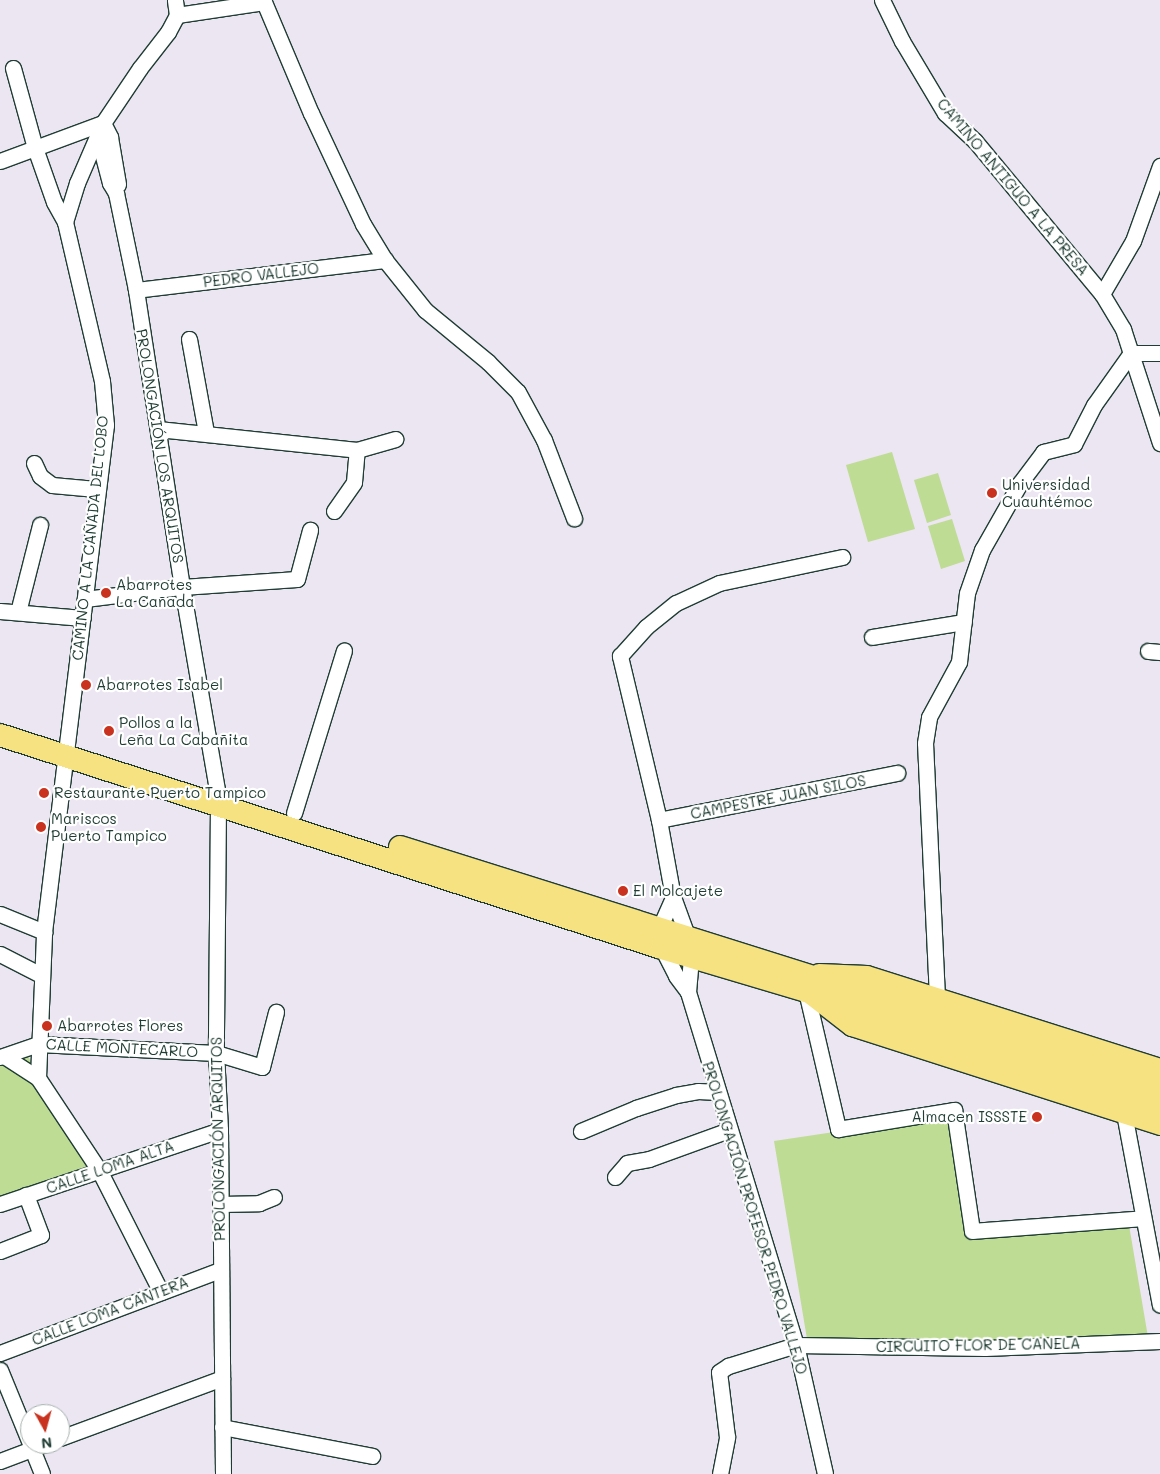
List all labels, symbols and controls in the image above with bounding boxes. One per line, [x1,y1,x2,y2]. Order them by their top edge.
street label: CAMINO ANTIGUO A LA PRESA [933,95,1093,279]
street label: PEDRO VALLEJO [202,259,320,291]
street label: PROLONGACIÓN LOS ARQUITOS [133,327,187,565]
street label: CAMINO A LA CAÑADA DEL LOBO [68,415,112,661]
place label: Universidad Cuauhtémoc [1002,475,1092,510]
marker: Universidad Cuauhtémoc [986,487,998,499]
place label: Abarrotes La Cañada [116,575,195,610]
marker: Abarrotes La Cañada [100,587,112,599]
place label: Abarrotes Isabel [96,676,223,694]
marker: Abarrotes Isabel [80,679,92,691]
place label: Pollos a la Leña La Cabañita [119,713,248,748]
marker: Pollos a la Leña La Cabañita [103,725,115,737]
street label: CAMPESTRE JUAN SILOS [689,771,867,823]
place label: Restaurante Puerto Tampico [54,784,266,802]
marker: Restaurante Puerto Tampico [38,787,50,799]
place label: Mariscos Puerto Tampico [51,809,167,844]
marker: Mariscos Puerto Tampico [35,821,47,833]
place label: El Molcajete [633,882,723,900]
marker: El Molcajete [617,885,629,897]
place label: Abarrotes Flores [57,1017,183,1035]
marker: Abarrotes Flores [41,1020,53,1032]
street label: CALLE MONTECARLO [45,1035,199,1061]
street label: PROLONGACIÓN ARQUITOS [207,1037,229,1241]
street label: PROLONGACIÓN PROFESOR PEDRO VALLEJO [699,1059,811,1377]
place label: Almacen ISSSTE [911,1108,1027,1126]
marker: Almacen ISSSTE [1031,1111,1043,1123]
street label: CALLE LOMA ALTA [44,1137,176,1197]
street label: CALLE LOMA CANTERA [29,1273,191,1349]
street label: CIRCUITO FLOR DE CANELA [876,1334,1080,1356]
north arrow [20,1404,70,1454]
text: N [40,1433,53,1453]

